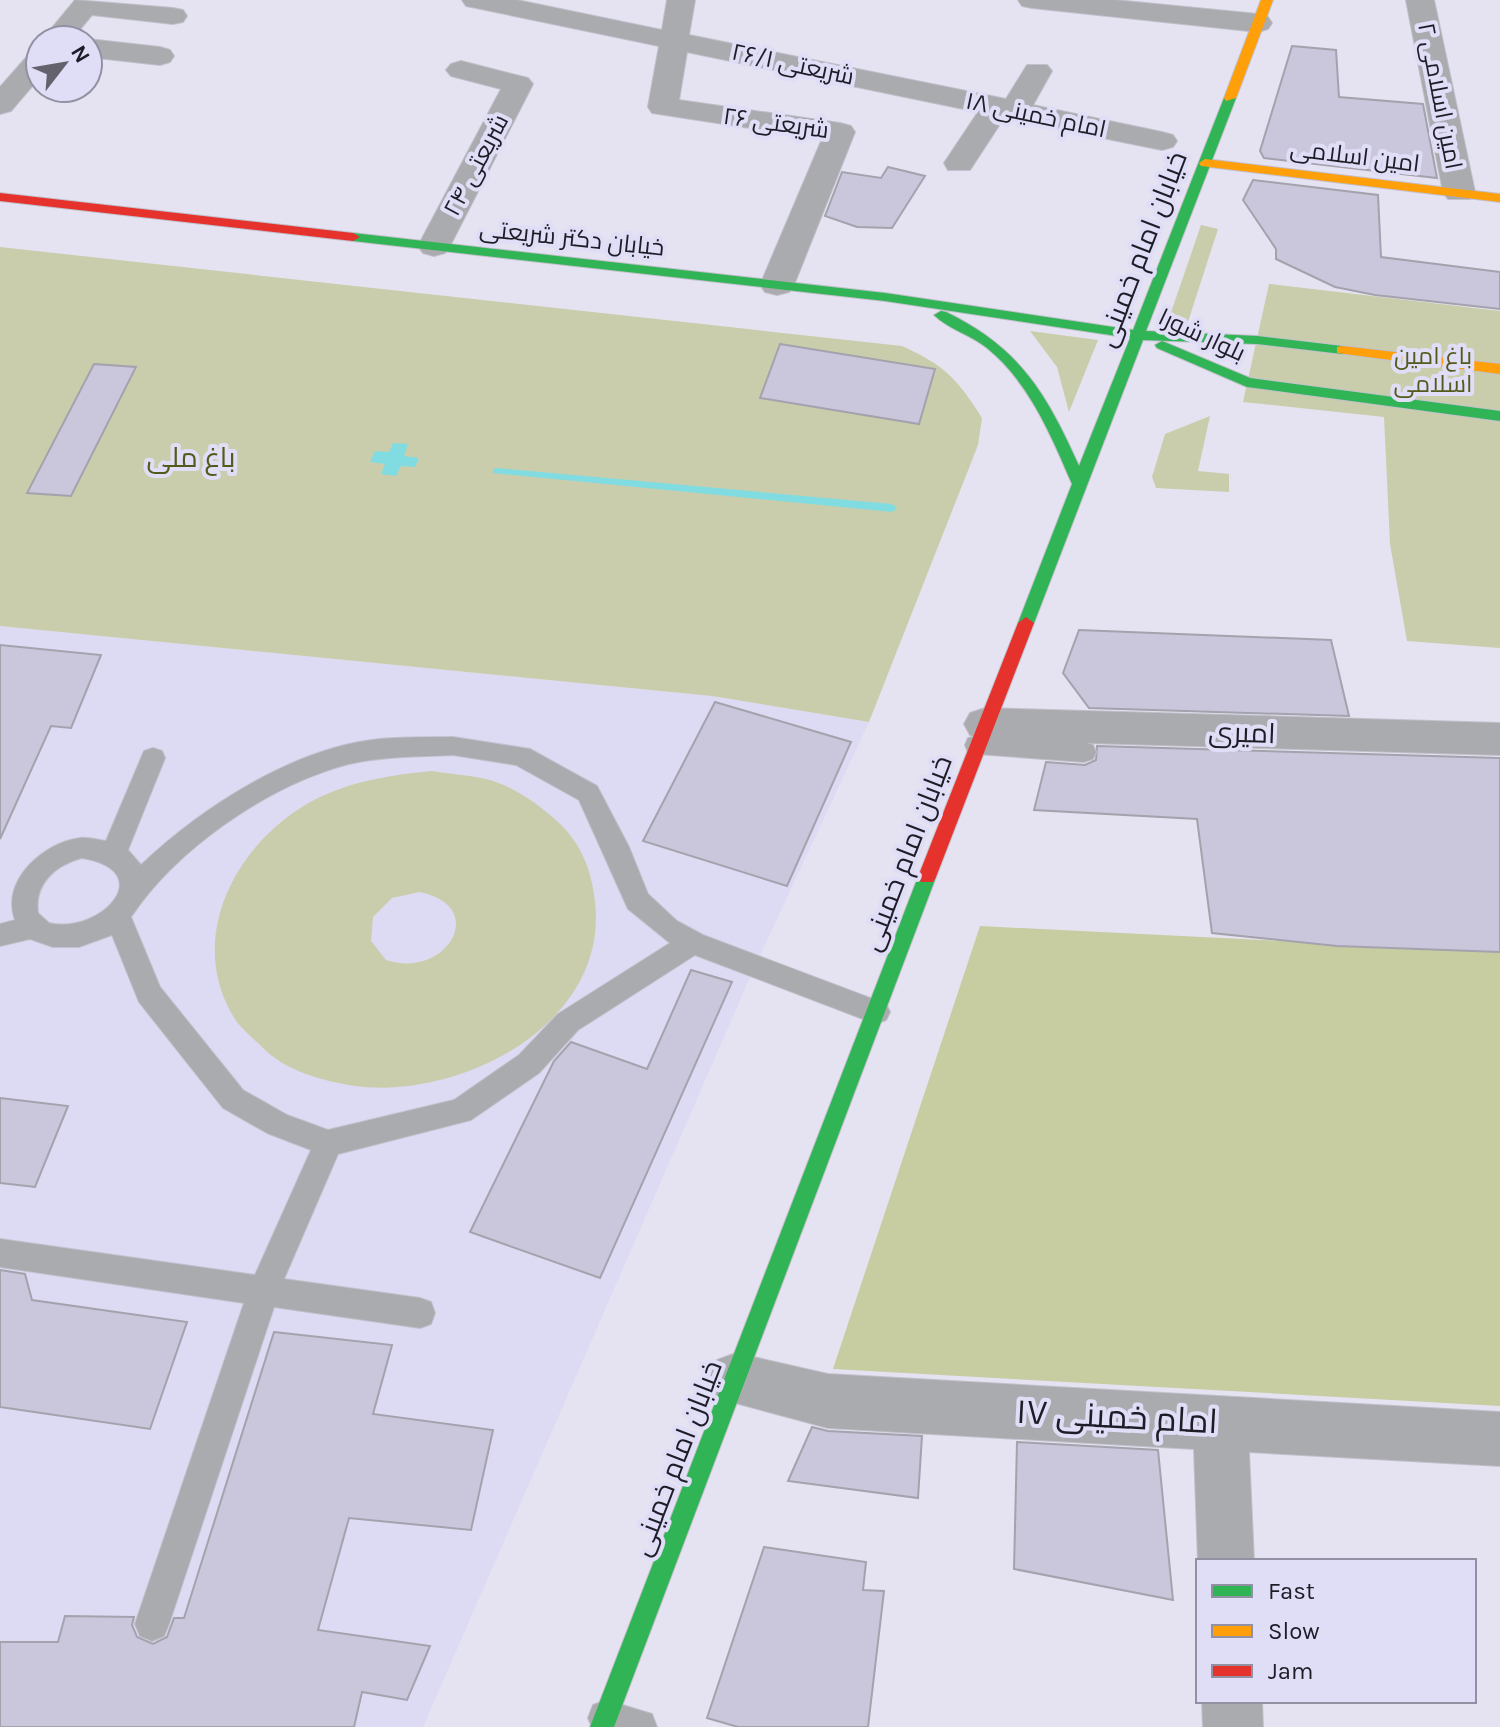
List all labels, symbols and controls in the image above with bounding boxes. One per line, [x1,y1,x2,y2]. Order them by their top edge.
street label: امین اسلامی ۲ [1412,20,1468,172]
north arrow [24,24,104,104]
street label: شریعتی ۲۶/۱ [729,37,857,91]
text: N [65,41,95,68]
street label: امام خمینی ۱۸ [963,86,1109,145]
street label: شریعتی ۲۶ [721,102,831,144]
street label: شریعتی ۲۴ [438,109,514,221]
street label: امین اسلامی [1289,134,1421,178]
street label: خیابان امام خمینی [1089,147,1197,353]
street label: خیابان دکتر شریعتی [478,214,666,262]
street label: بلوار شورا [1154,303,1250,367]
park label: باغ امین اسلامی [1393,342,1473,398]
park label: باغ ملی [146,441,236,476]
street label: امیری [1208,715,1276,750]
street label: خیابان امام خمینی [854,751,962,957]
street label: خیابان امام خمینی [624,1356,732,1562]
street label: امام خمینی ۱۷ [1015,1392,1219,1445]
legend [1196,1559,1476,1703]
text: Fast [1268,1577,1315,1605]
text: Slow [1268,1617,1320,1645]
text: Jam [1268,1657,1313,1685]

